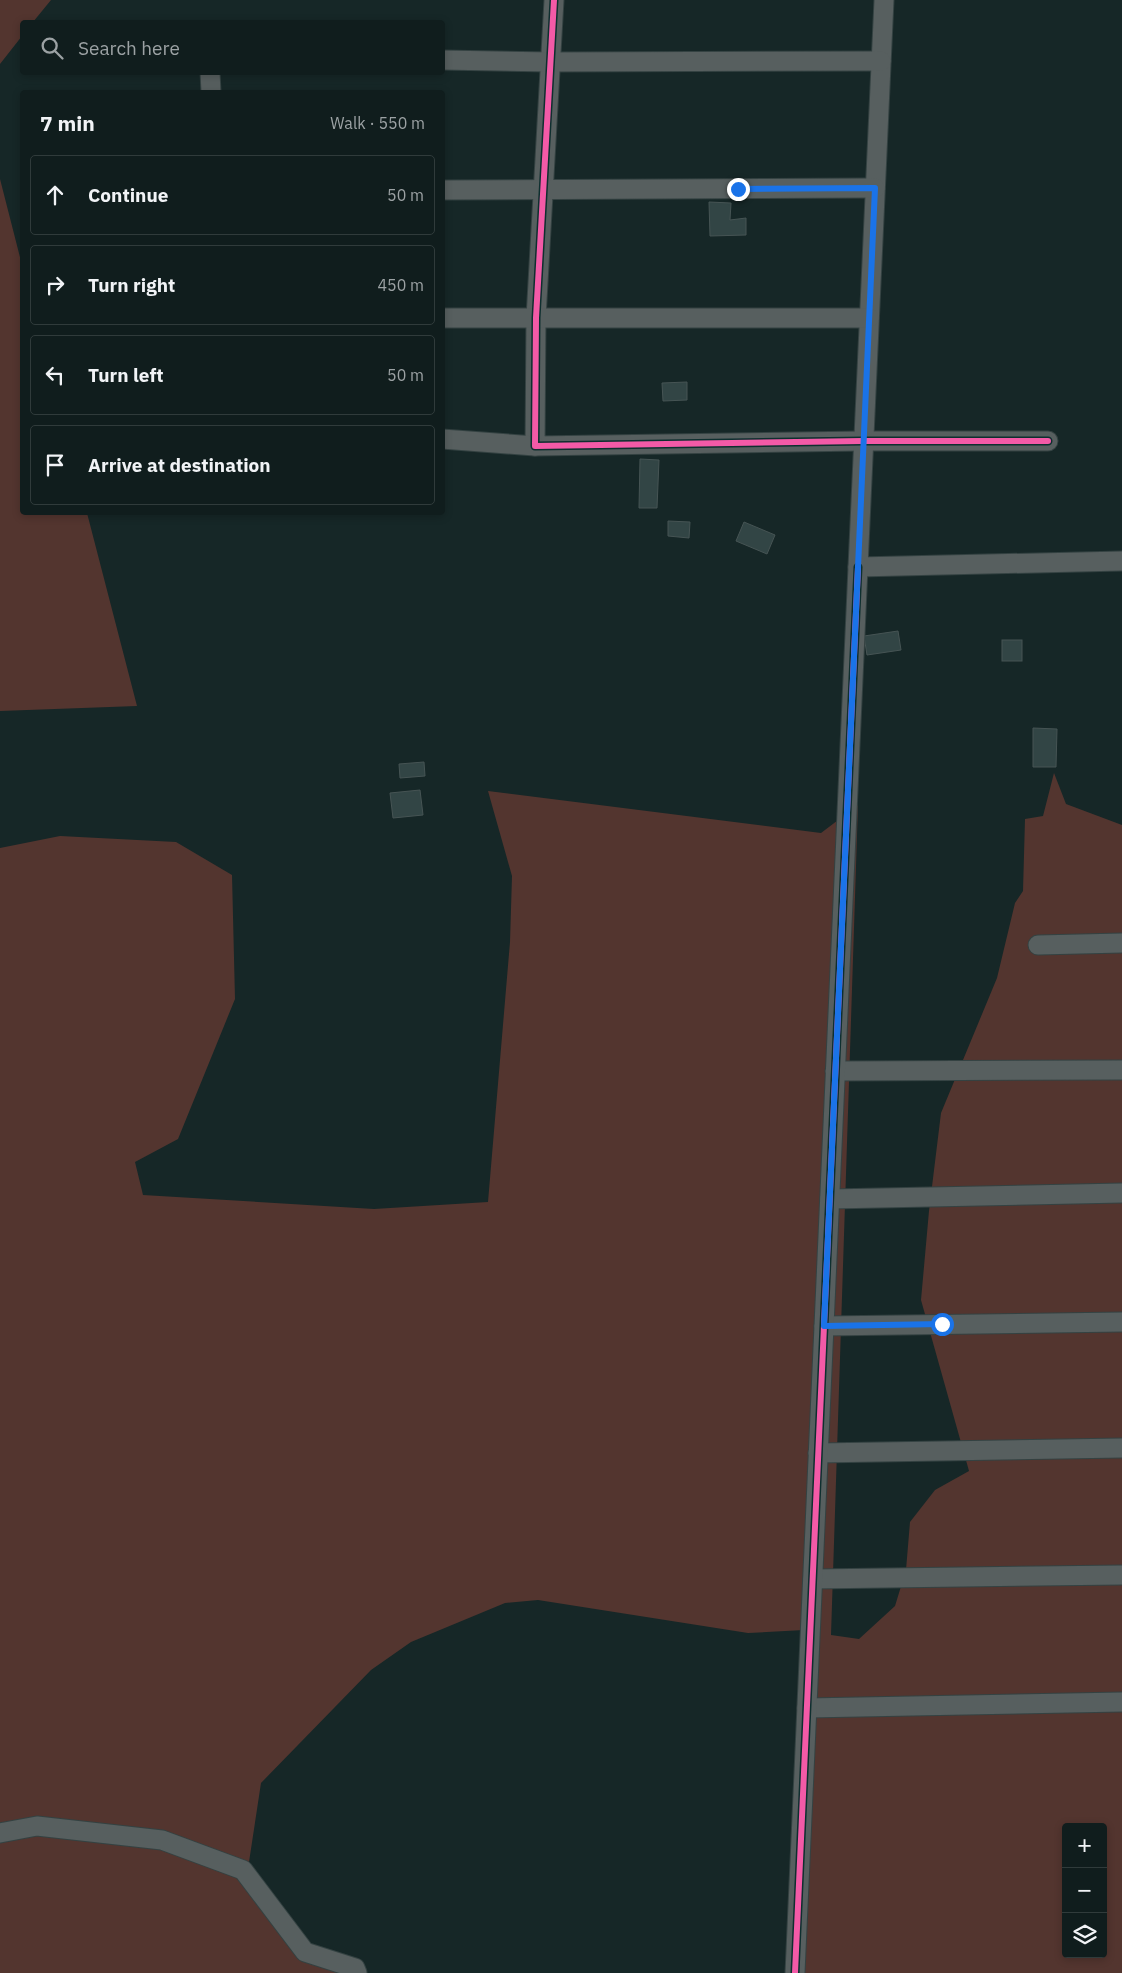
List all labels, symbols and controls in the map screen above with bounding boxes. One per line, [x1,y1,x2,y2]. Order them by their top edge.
search box [20,20,445,75]
icon: search [38,34,66,62]
text: Search here [78,36,180,60]
text: 7 min [40,109,95,137]
text: Walk · 550 m [330,113,425,133]
route end [727,178,750,201]
icon: ahead [41,181,69,209]
text: Continue [88,183,168,207]
text: 50 m [387,185,424,205]
icon: right [41,271,69,299]
text: Turn right [88,273,175,297]
text: 450 m [377,275,424,295]
icon: left [41,361,69,389]
text: Turn left [88,363,164,387]
text: 50 m [387,365,424,385]
icon: arrive [41,451,69,479]
text: Arrive at destination [88,453,271,477]
route start [931,1313,954,1336]
map controls [1062,1823,1107,1958]
button: + [1062,1823,1107,1868]
button: − [1062,1868,1107,1913]
button: layers [1062,1913,1107,1958]

